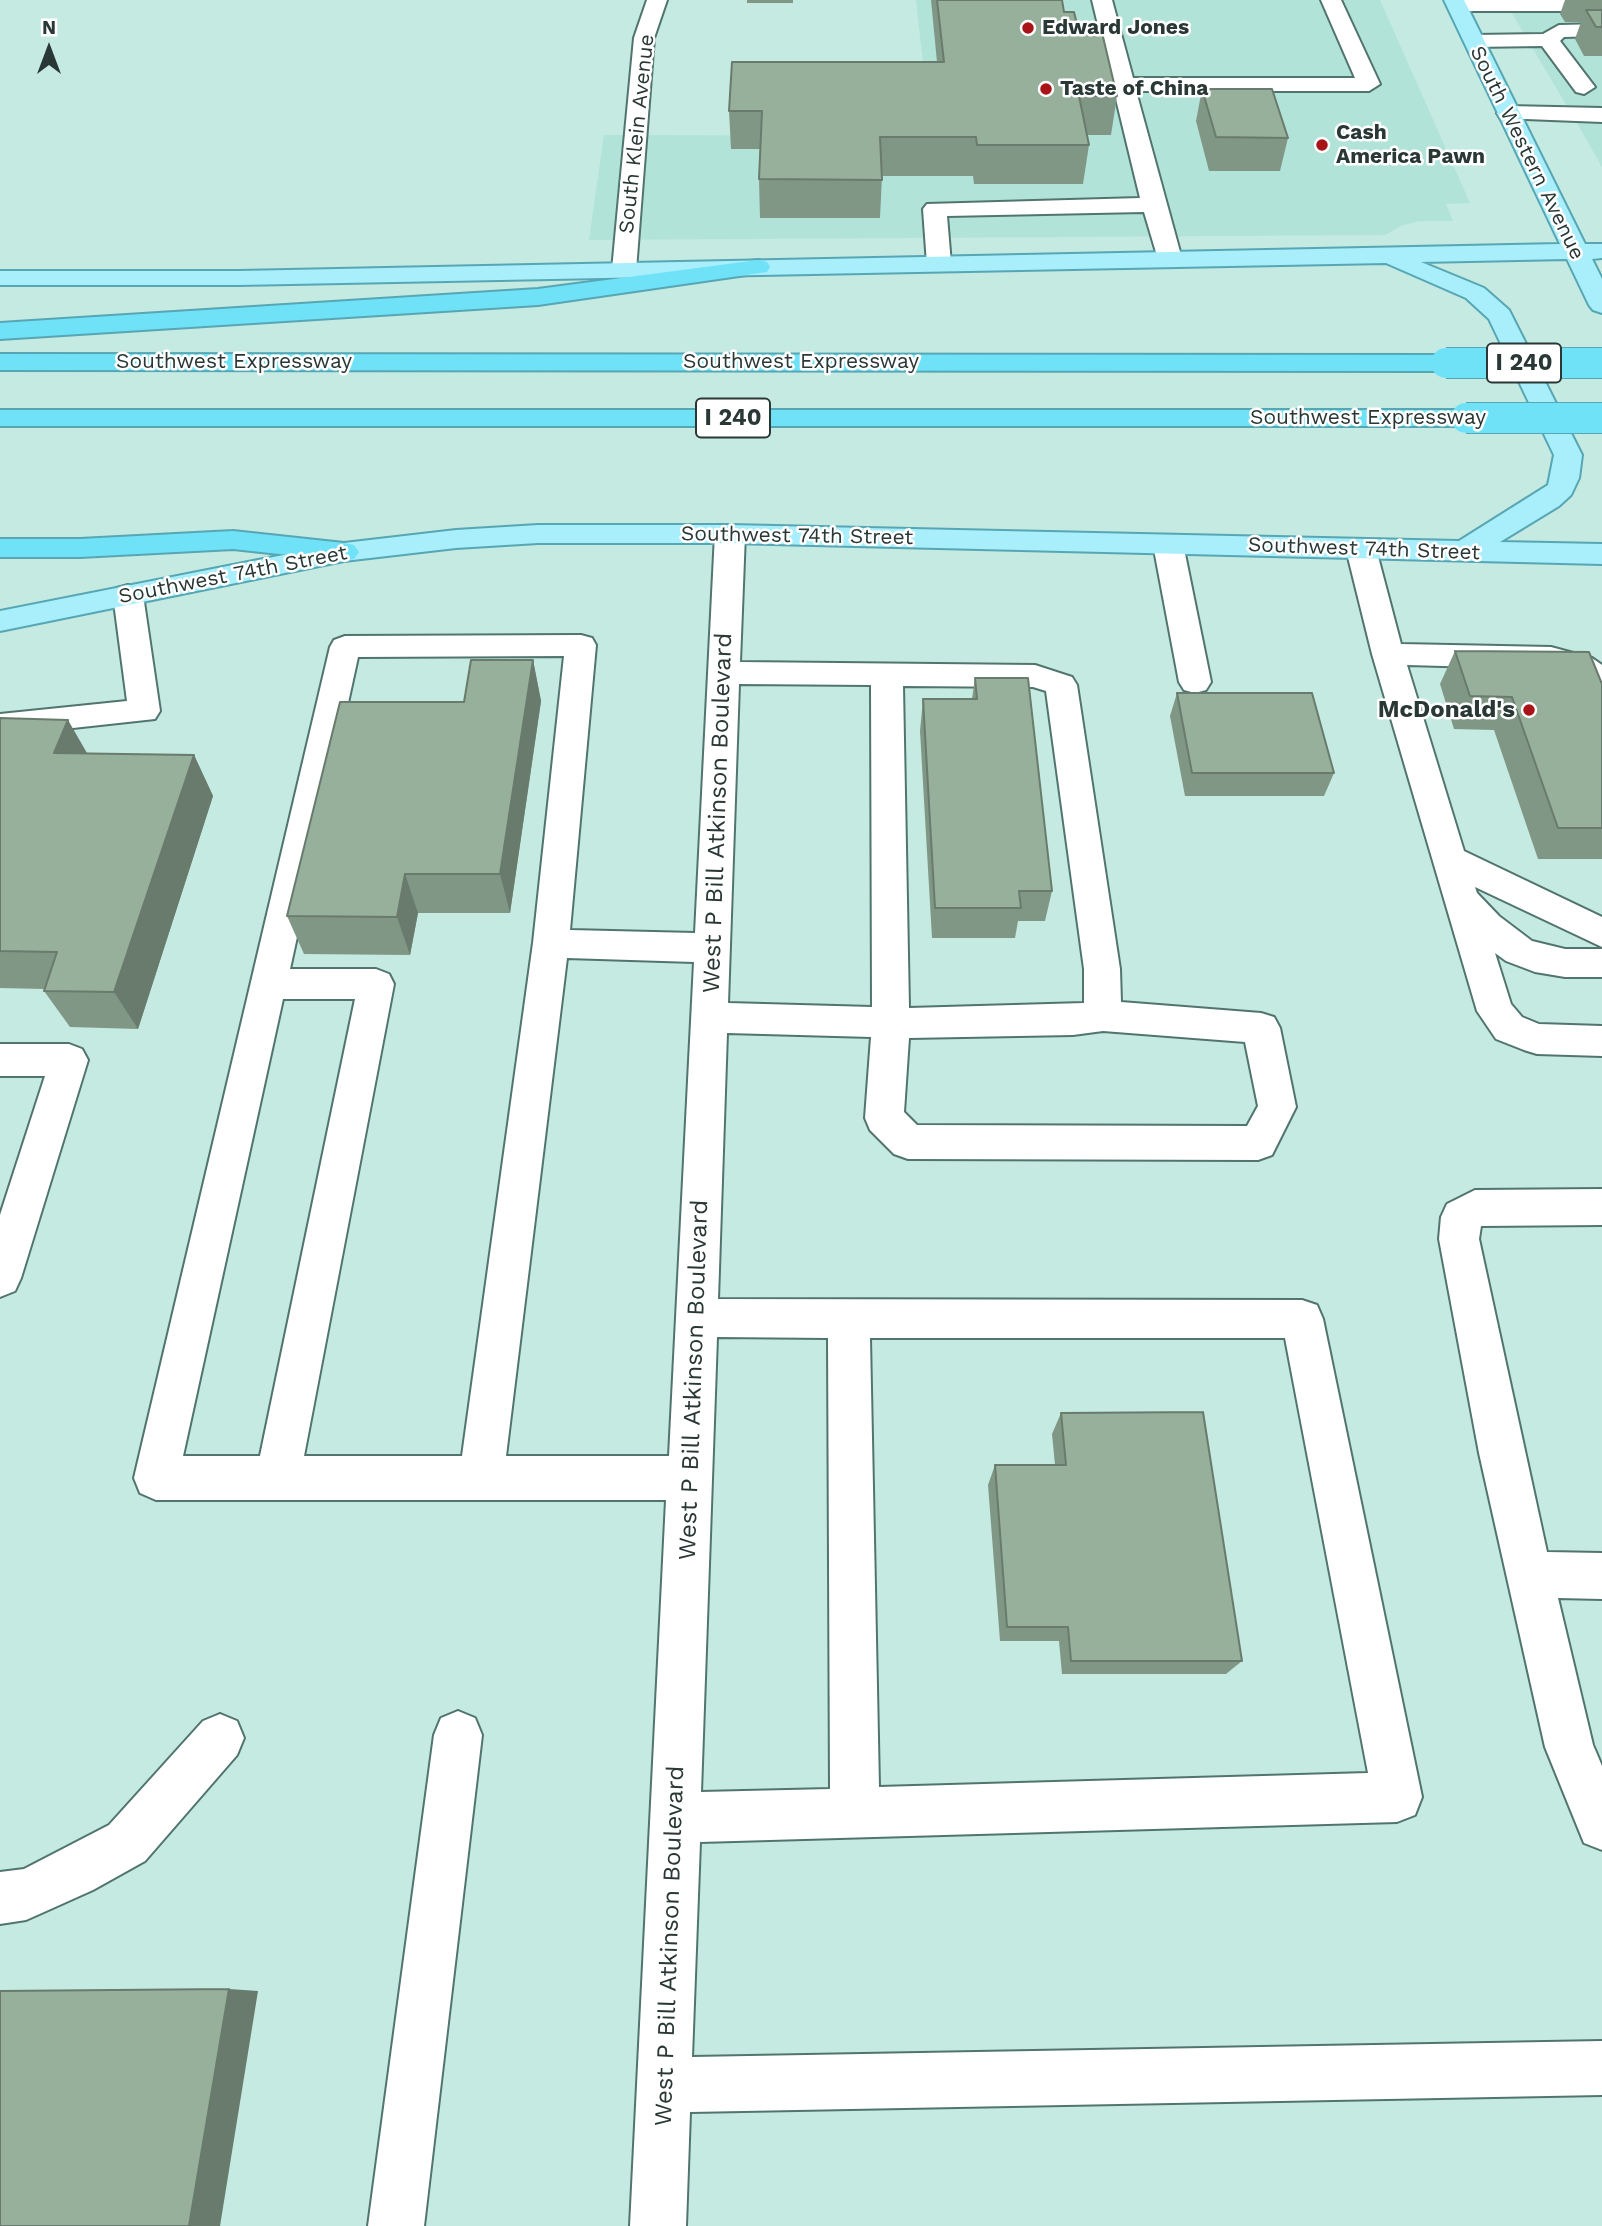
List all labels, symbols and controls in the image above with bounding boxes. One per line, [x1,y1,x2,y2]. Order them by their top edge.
north arrow [14,14,84,84]
place label: Edward Jones [1042,15,1189,41]
text: N [42,16,56,39]
marker: Edward Jones [1020,20,1036,36]
street label: South Klein Avenue [614,33,660,235]
street label: South Western Avenue [1464,42,1590,264]
place label: Taste of China [1060,76,1208,102]
marker: Taste of China [1038,81,1054,97]
place label: Cash America Pawn [1336,120,1485,170]
marker: Cash America Pawn [1314,137,1330,153]
road number: I 240 [1487,344,1561,382]
street label: Southwest Expressway [116,349,352,375]
street label: Southwest Expressway [683,349,919,375]
road number: I 240 [696,398,770,438]
street label: Southwest Expressway [1250,405,1486,431]
street label: Southwest 74th Street [681,521,913,551]
street label: Southwest 74th Street [1247,532,1481,566]
street label: Southwest 74th Street [117,540,349,610]
street label: West P Bill Atkinson Boulevard [697,632,739,994]
place label: McDonald's [1378,696,1515,724]
marker: McDonald's [1521,702,1537,718]
street label: West P Bill Atkinson Boulevard [673,1199,715,1561]
street label: West P Bill Atkinson Boulevard [649,1765,691,2127]

